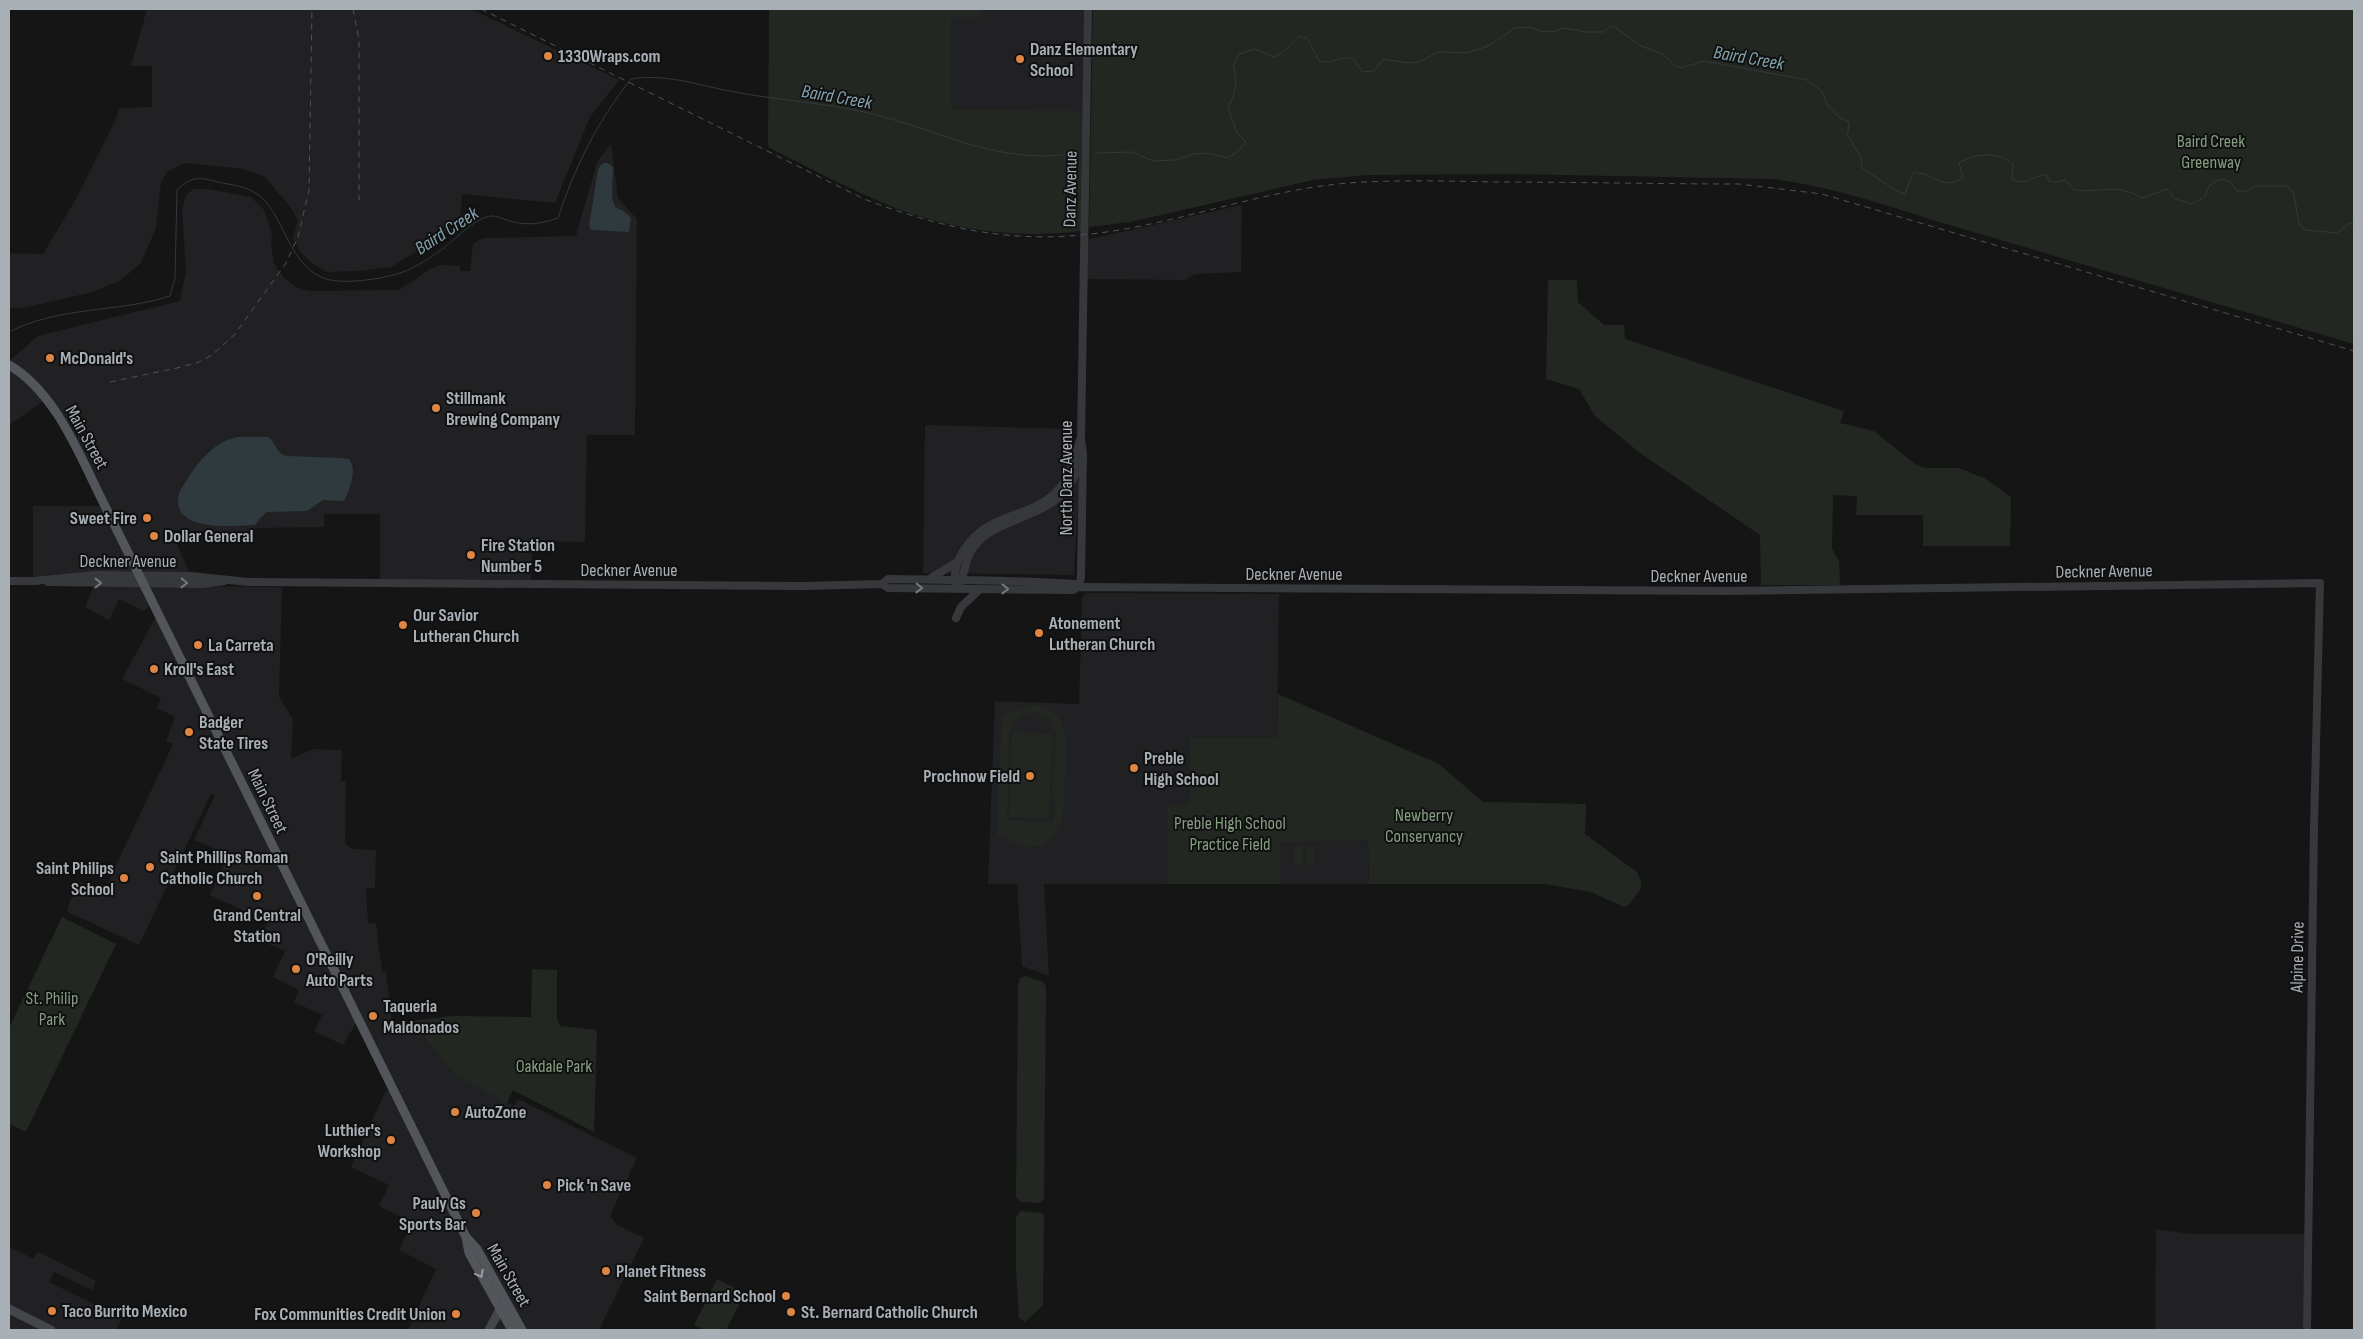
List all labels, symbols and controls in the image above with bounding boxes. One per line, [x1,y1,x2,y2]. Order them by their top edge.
place label: Danz Elementary School [1030,39,1138,81]
water label: Baird Creek [1712,41,1787,76]
place label: 1330Wraps.com [558,46,661,67]
marker: 1330Wraps.com [542,50,554,62]
marker: Danz Elementary School [1014,53,1026,65]
water label: Baird Creek [800,80,875,115]
park label: Baird Creek Greenway [2177,131,2245,173]
street label: Danz Avenue [1059,150,1082,228]
water label: Baird Creek [411,202,484,260]
place label: McDonald's [60,348,133,369]
marker: McDonald's [44,352,56,364]
place label: Stillmank Brewing Company [446,388,560,430]
street label: Main Street [61,402,113,473]
marker: Stillmank Brewing Company [430,402,442,414]
street label: North Danz Avenue [1056,421,1077,535]
place label: Sweet Fire [70,508,137,529]
marker: Sweet Fire [141,512,153,524]
place label: Dollar General [164,526,253,547]
marker: Dollar General [148,530,160,542]
place label: Fire Station Number 5 [481,535,555,577]
marker: Fire Station Number 5 [465,549,477,561]
street label: Deckner Avenue [79,551,177,572]
street label: Deckner Avenue [580,560,678,581]
street label: Deckner Avenue [2055,560,2153,583]
street label: Deckner Avenue [1245,564,1343,585]
street label: Deckner Avenue [1650,566,1748,587]
one-way arrow [94,578,102,588]
one-way arrow [180,578,188,589]
one-way arrow [916,583,923,593]
one-way arrow [1002,584,1010,594]
place label: Our Savior Lutheran Church [413,605,519,647]
place label: Atonement Lutheran Church [1048,613,1155,655]
marker: Our Savior Lutheran Church [397,619,409,631]
marker: Atonement Lutheran Church [1033,627,1045,639]
place label: La Carreta [208,635,274,656]
marker: La Carreta [192,639,204,651]
place label: Kroll's East [164,659,234,680]
marker: Kroll's East [148,663,160,675]
place label: Badger State Tires [199,712,268,754]
marker: Badger State Tires [183,726,195,738]
place label: Preble High School [1144,748,1219,790]
marker: Preble High School [1128,762,1140,774]
street label: Main Street [243,765,292,838]
place label: Prochnow Field [923,766,1020,787]
marker: Prochnow Field [1024,770,1036,782]
park label: Newberry Conservancy [1385,805,1463,847]
park label: Preble High School Practice Field [1174,813,1286,855]
place label: Saint Phillips Roman Catholic Church [160,847,288,889]
place label: Saint Philips School [36,858,114,900]
marker: Saint Phillips Roman Catholic Church [144,861,156,873]
marker: Saint Philips School [118,872,130,884]
marker: Grand Central Station [251,890,263,902]
place label: Grand Central Station [213,905,301,947]
street label: Alpine Drive [2286,921,2309,994]
place label: O'Reilly Auto Parts [305,949,373,991]
marker: O'Reilly Auto Parts [290,963,302,975]
park label: St. Philip Park [26,988,78,1030]
place label: Taqueria Maldonados [383,996,459,1038]
marker: Taqueria Maldonados [367,1010,379,1022]
park label: Oakdale Park [516,1056,592,1077]
place label: AutoZone [464,1102,526,1123]
marker: AutoZone [449,1106,461,1118]
place label: Luthier's Workshop [318,1120,381,1162]
marker: Luthier's Workshop [385,1134,397,1146]
place label: Pick 'n Save [557,1175,631,1196]
marker: Pick 'n Save [541,1179,553,1191]
place label: Pauly Gs Sports Bar [399,1193,466,1235]
marker: Pauly Gs Sports Bar [470,1207,482,1219]
street label: Main Street [482,1240,535,1311]
place label: Planet Fitness [616,1261,706,1282]
marker: Planet Fitness [600,1265,612,1277]
one-way arrow [474,1269,484,1278]
place label: Saint Bernard School [644,1286,776,1307]
marker: Saint Bernard School [780,1290,792,1302]
place label: Taco Burrito Mexico [62,1301,188,1322]
place label: St. Bernard Catholic Church [801,1302,978,1323]
place label: Fox Communities Credit Union [254,1304,446,1325]
marker: Taco Burrito Mexico [46,1305,58,1317]
marker: St. Bernard Catholic Church [785,1306,797,1318]
marker: Fox Communities Credit Union [450,1308,462,1320]

